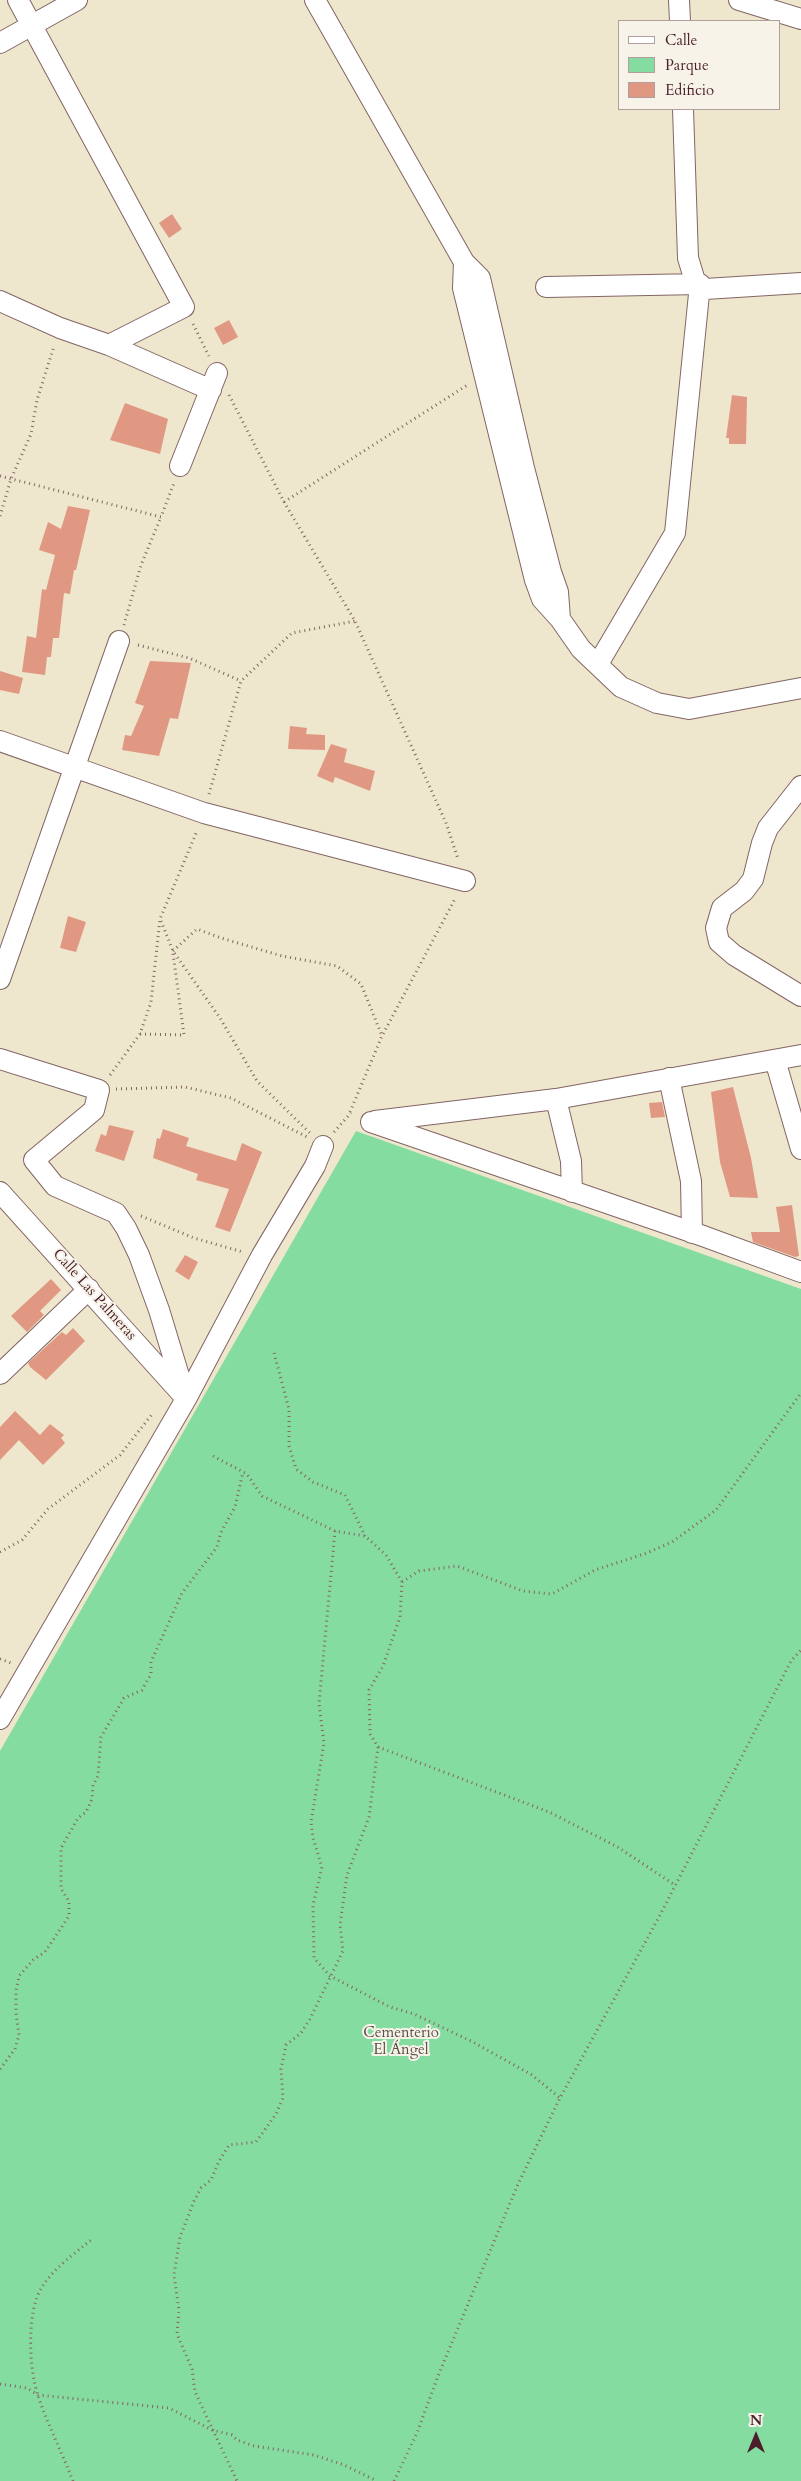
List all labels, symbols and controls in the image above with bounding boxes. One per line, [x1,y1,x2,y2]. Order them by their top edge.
legend [618,20,781,110]
text: Calle [665,30,697,50]
text: Parque [665,55,709,75]
text: Edificio [665,80,714,100]
street label: Calle Las Palmeras [48,1246,140,1344]
park label: Cementerio El Ángel [363,2025,439,2060]
north arrow [731,2411,781,2461]
text: N [750,2411,762,2430]

